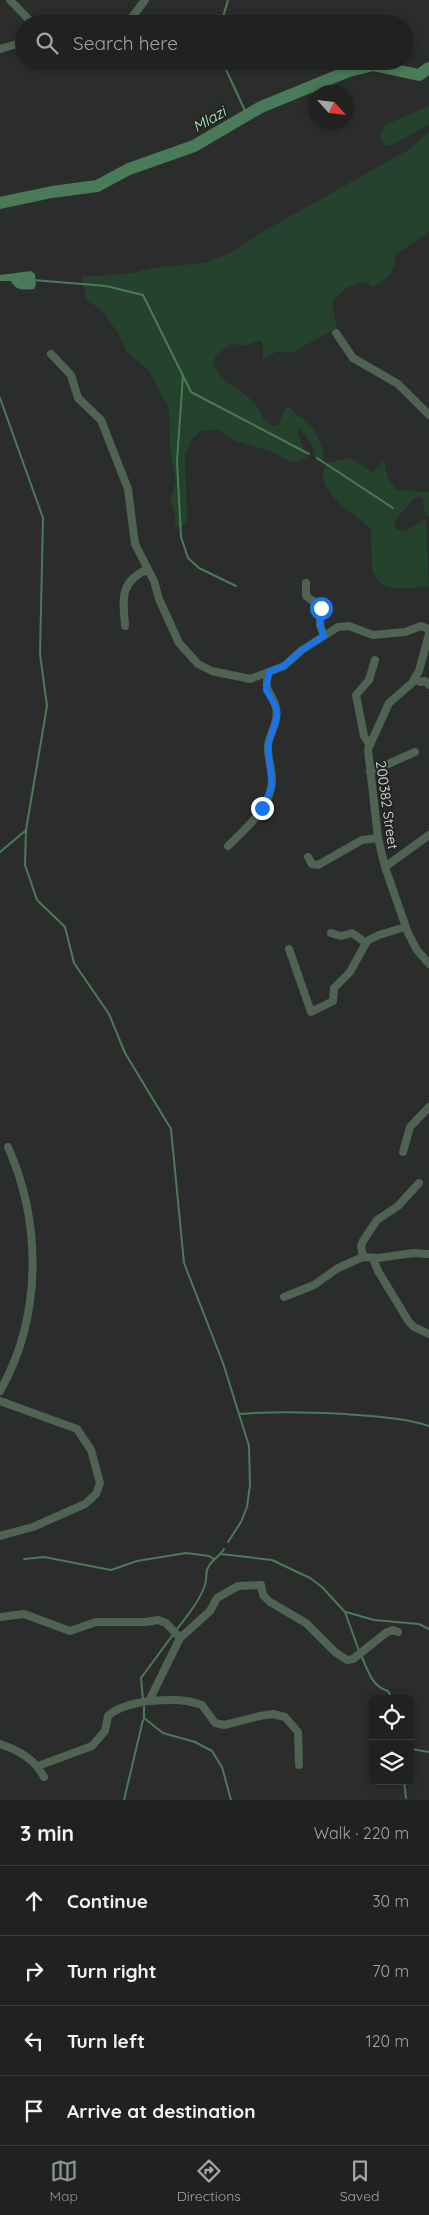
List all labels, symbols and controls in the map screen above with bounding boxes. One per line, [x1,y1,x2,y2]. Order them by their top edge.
search box [15,15,414,70]
icon: search [33,29,61,57]
text: Search here [73,31,178,55]
north arrow [309,85,354,130]
water label: Mlazi [189,101,231,136]
route start [310,597,333,620]
street label: 200382 Street [372,760,402,851]
route end [251,797,274,820]
map controls [369,1695,414,1785]
button: locate [369,1695,414,1740]
button: layers [369,1740,414,1785]
text: 3 min [20,1820,74,1846]
text: Walk · 220 m [314,1823,409,1843]
icon: ahead [20,1887,48,1915]
text: Continue [67,1889,148,1913]
text: 30 m [372,1891,409,1911]
icon: right [20,1957,48,1985]
text: Turn right [67,1959,156,1983]
text: 70 m [372,1961,409,1981]
icon: left [20,2027,48,2055]
text: Turn left [67,2029,145,2053]
text: 120 m [366,2031,409,2051]
icon: arrive [20,2097,48,2125]
text: Arrive at destination [67,2099,256,2123]
tab: Map [49,2157,78,2205]
tab: Directions [177,2157,241,2205]
tab: Saved [340,2157,380,2205]

